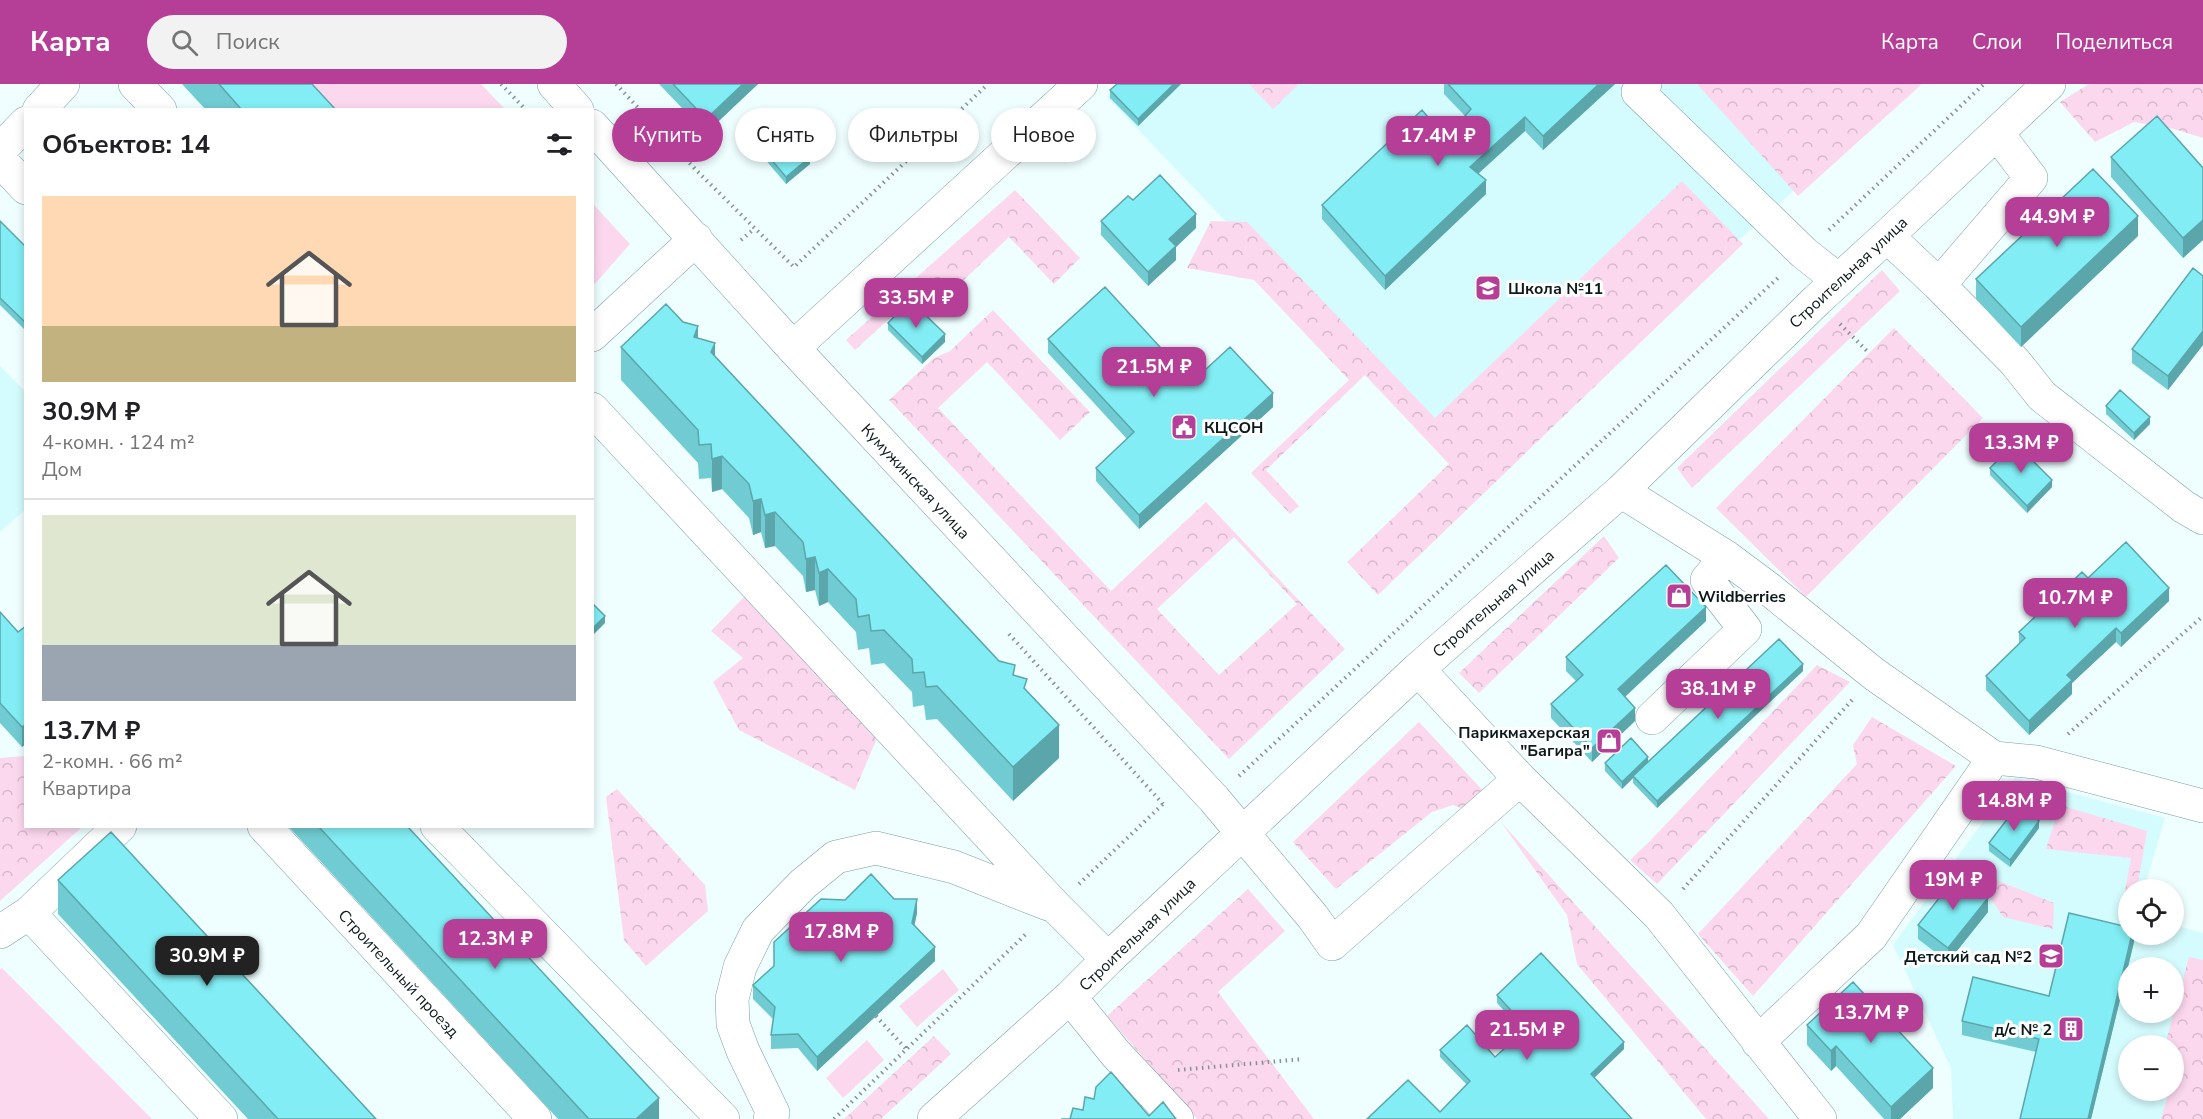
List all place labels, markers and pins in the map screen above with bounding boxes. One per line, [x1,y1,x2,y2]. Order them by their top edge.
pin: 17.4M ₽ [1383,116,1493,167]
pin: 44.9M ₽ [2002,197,2112,248]
school or university icon: Школа №11 [1473,273,1503,303]
pin: 33.5M ₽ [861,278,971,329]
place label: Школа №11 [1508,278,1603,300]
pin: 21.5M ₽ [1099,347,1209,398]
public building icon: КЦСОН [1169,412,1199,442]
place label: КЦСОН [1204,417,1263,439]
pin: 13.3M ₽ [1966,423,2076,474]
pin: 10.7M ₽ [2020,578,2130,629]
shop icon: Wildberries [1664,581,1694,611]
place label: Wildberries [1698,586,1786,608]
pin: 38.1M ₽ [1663,669,1773,720]
place label: Парикмахерская "Багира" [1458,722,1590,762]
shop icon: Парикмахерская "Багира" [1594,726,1624,756]
pin: 14.8M ₽ [1959,781,2069,832]
pin: 19M ₽ [1911,860,1995,911]
pin: 17.8M ₽ [786,912,896,963]
pin: 12.3M ₽ [440,919,550,970]
pin: 30.9M ₽ [152,936,262,987]
school or university icon: Детский сад №2 [2036,941,2066,971]
place label: Детский сад №2 [1904,946,2032,968]
pin: 13.7M ₽ [1816,993,1926,1044]
pin: 21.5M ₽ [1472,1010,1582,1061]
building icon: д/с № 2 [2056,1014,2086,1044]
place label: д/с № 2 [1994,1019,2052,1041]

